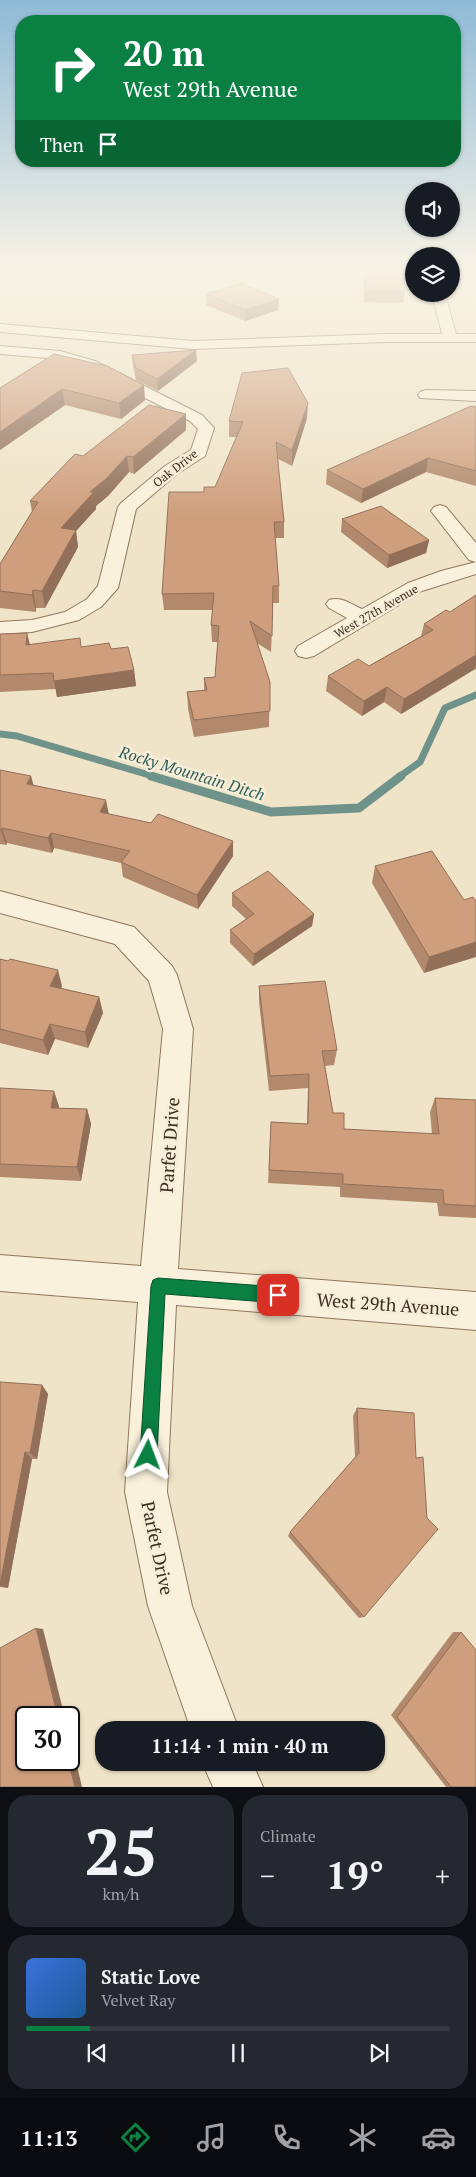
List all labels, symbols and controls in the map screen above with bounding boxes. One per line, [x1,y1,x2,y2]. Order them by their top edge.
text: 20 m [123,30,204,76]
icon: right [40,35,105,100]
text: West 29th Avenue [123,74,298,103]
icon: arrive [94,130,122,158]
text: Then [40,132,84,157]
map controls [405,182,460,302]
button: sound [405,182,460,237]
button: layers [405,247,460,302]
street label: Oak Drive [150,446,200,490]
street label: West 27th Avenue [331,581,421,641]
water label: Rocky Mountain Ditch [116,740,267,806]
street label: Parfet Drive [154,1096,184,1194]
pin [257,1274,299,1316]
icon: arrive [264,1281,292,1309]
street label: West 29th Avenue [316,1287,460,1321]
position arrow [121,1428,173,1480]
street label: Parfet Drive [136,1499,180,1597]
speed limit sign: 30 [15,1706,80,1771]
text: 11:14 · 1 min · 40 m [151,1733,329,1758]
text: 25 [84,1807,158,1894]
text: Climate [260,1825,316,1847]
text: 19° [326,1850,384,1900]
text: − [260,1857,275,1894]
text: + [435,1857,450,1894]
text: km/h [103,1883,139,1905]
text: Static Love [101,1964,200,1989]
text: Velvet Ray [101,1989,175,2011]
icon: previous [83,2039,111,2067]
icon: pause [224,2039,252,2067]
icon: next [365,2039,393,2067]
icon: directions [118,2120,153,2155]
icon: music [194,2120,229,2155]
icon: phone [269,2120,304,2155]
icon: climate [345,2120,380,2155]
icon: car [421,2120,456,2155]
text: 11:13 [20,2123,78,2152]

